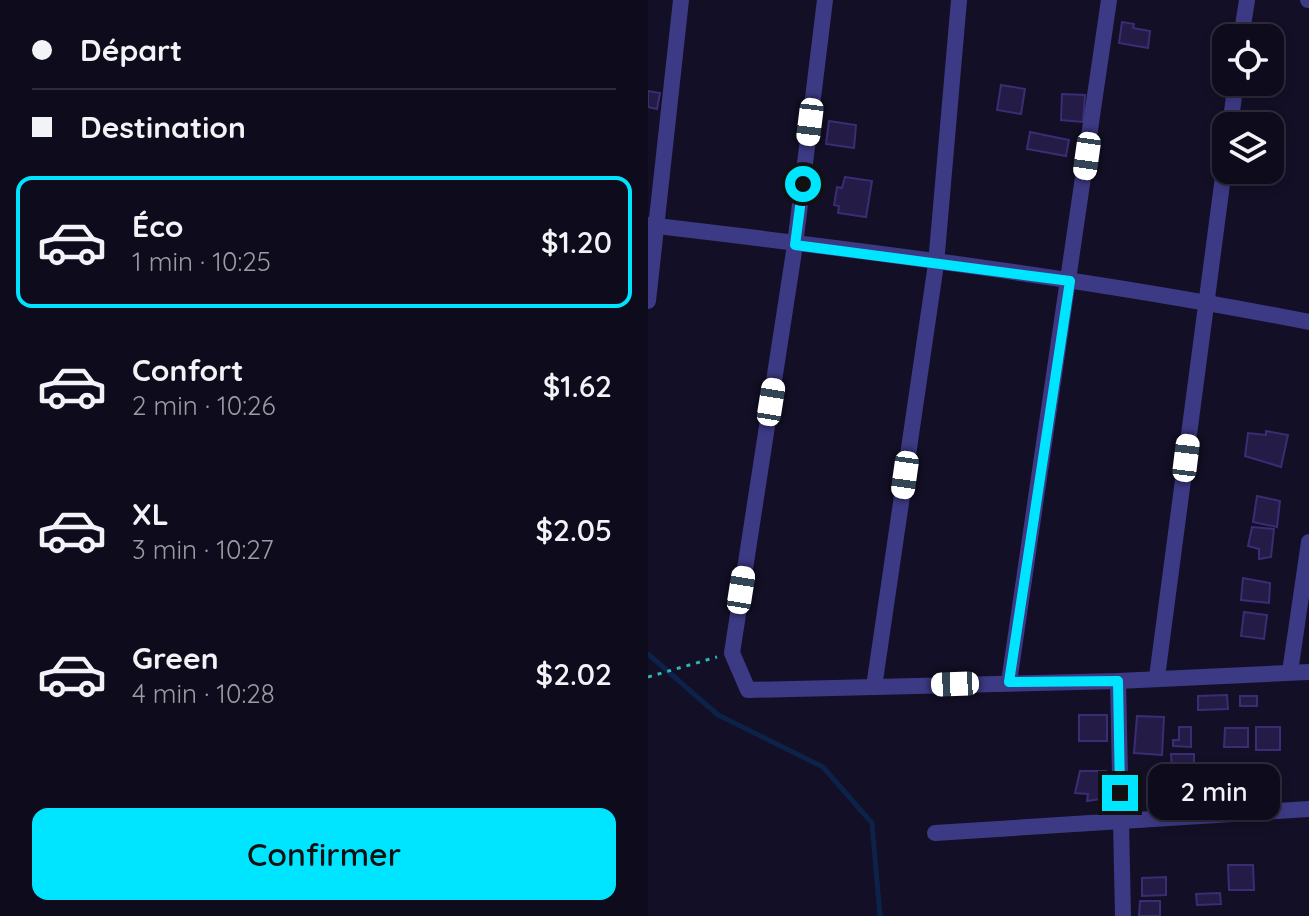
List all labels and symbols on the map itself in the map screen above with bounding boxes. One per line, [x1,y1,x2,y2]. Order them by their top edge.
car [795,97,825,147]
car [1072,131,1102,181]
route start [785,166,821,202]
car [755,376,787,428]
car [1171,433,1201,483]
car [890,450,920,500]
car [725,564,757,616]
car [931,671,979,697]
callout: 2 min [1148,765,1280,821]
route end [1102,775,1138,811]

